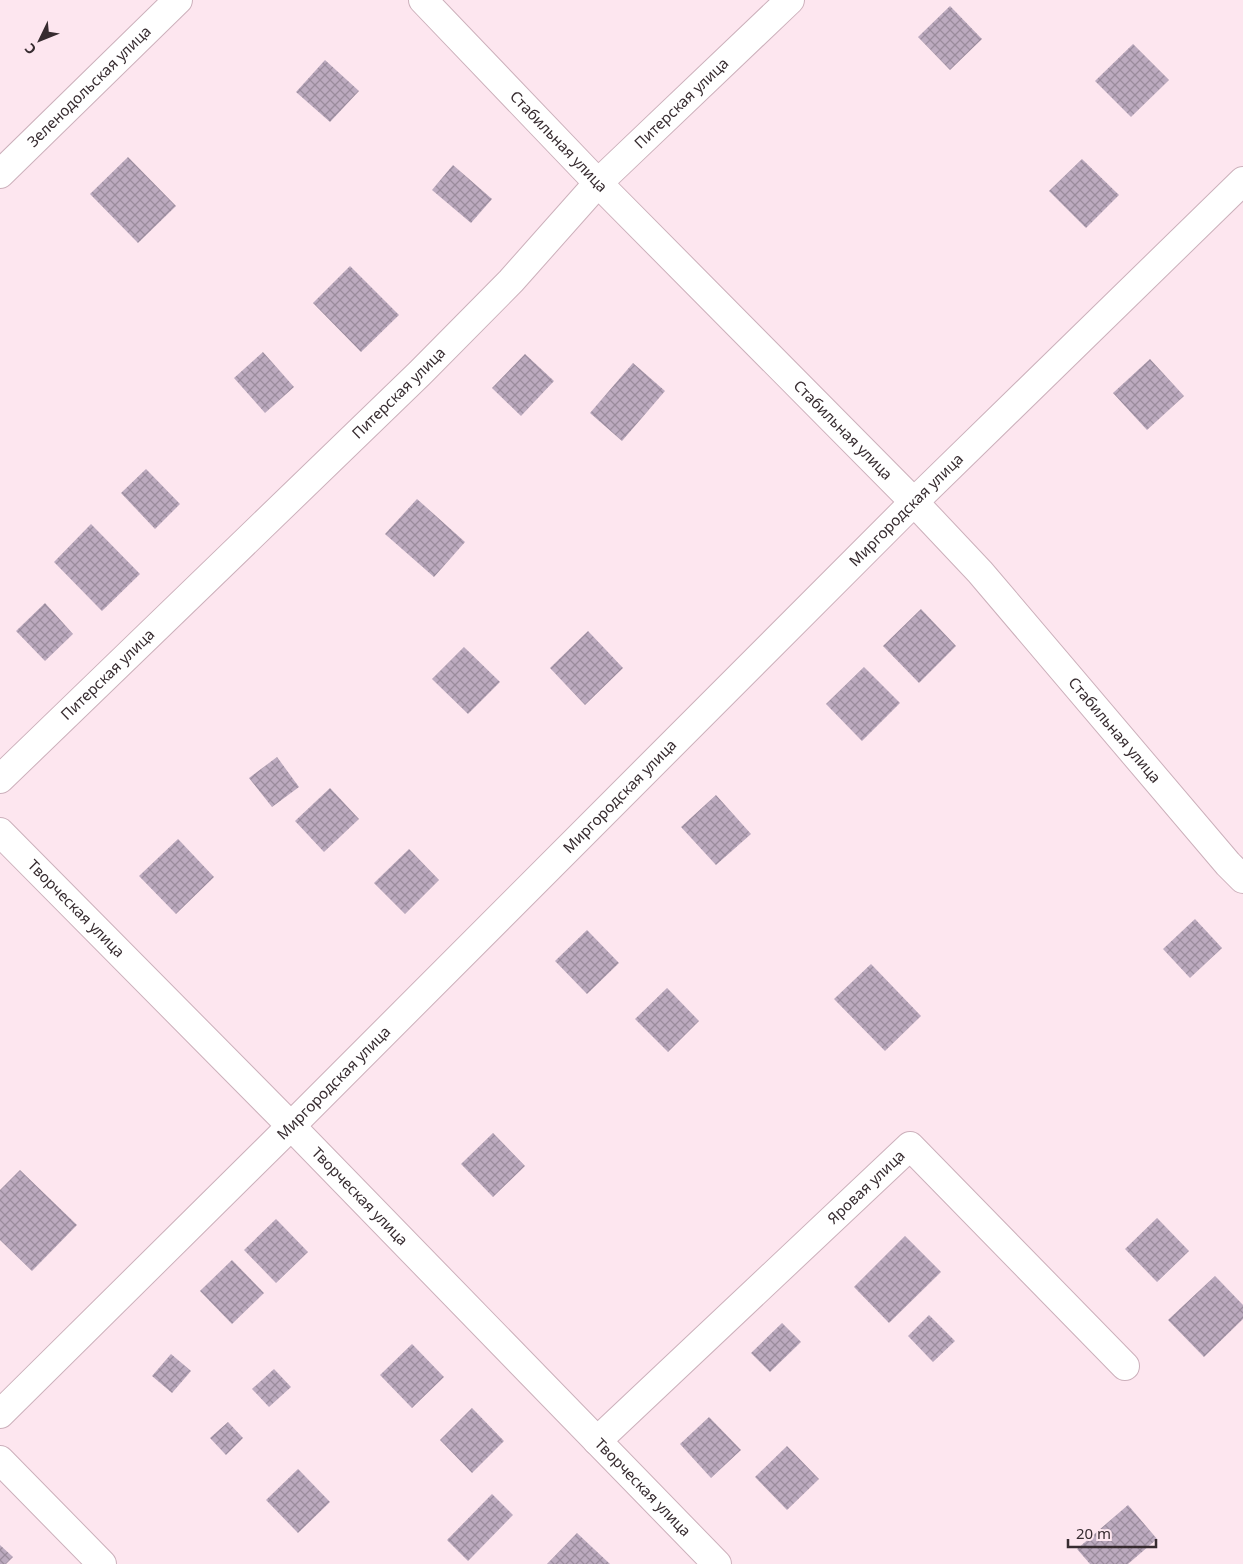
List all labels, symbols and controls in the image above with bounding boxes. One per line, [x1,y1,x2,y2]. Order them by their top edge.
north arrow [15,15,65,65]
street label: Зеленодольская улица [23,21,155,151]
text: С [20,39,40,59]
street label: Питерская улица [629,53,732,152]
street label: Стабильная улица [506,86,612,196]
street label: Питерская улица [347,342,449,443]
street label: Стабильная улица [790,375,897,484]
street label: Миргородская улица [844,449,967,570]
street label: Питерская улица [56,624,158,724]
street label: Стабильная улица [1064,672,1166,787]
street label: Миргородская улица [558,735,680,857]
street label: Творческая улица [24,855,129,961]
street label: Миргородская улица [272,1021,394,1144]
street label: Творческая улица [308,1142,413,1249]
street label: Яровая улица [822,1145,909,1228]
street label: Творческая улица [591,1433,696,1540]
scale bar [1068,1516,1156,1548]
text: 20 m [1076,1523,1111,1543]

